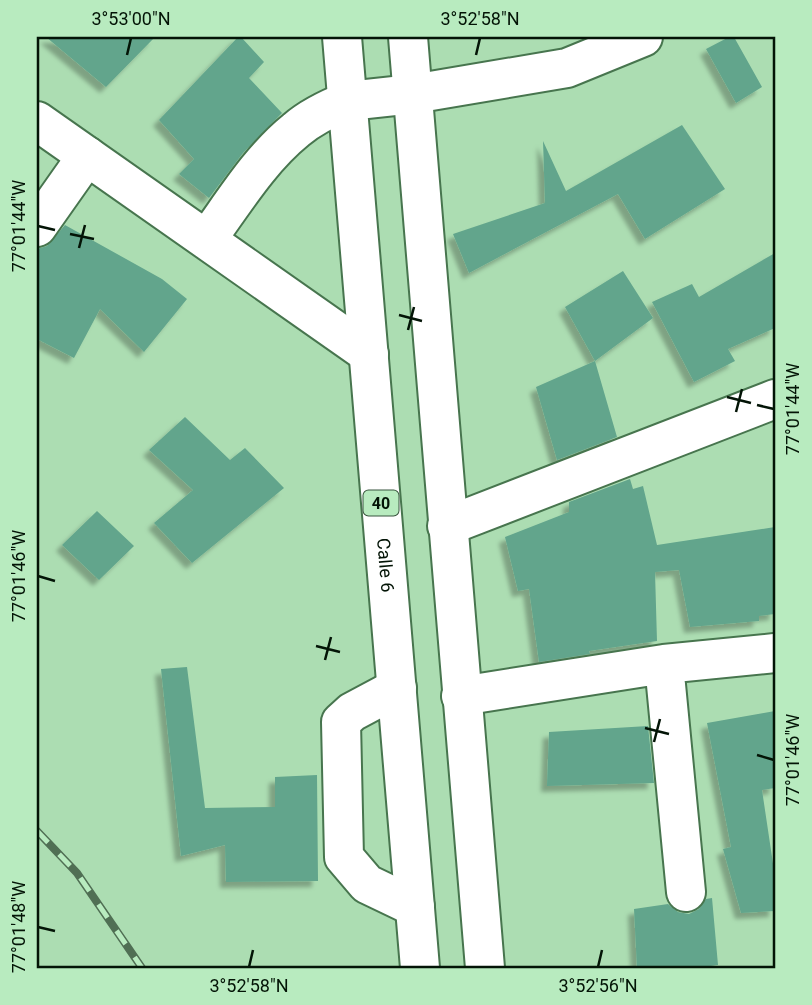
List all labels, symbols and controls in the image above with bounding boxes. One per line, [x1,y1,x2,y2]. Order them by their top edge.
text: 3°53'00"N [91,8,171,29]
text: 3°52'58"N [440,8,520,29]
text: 77°01'44"W [8,180,29,272]
text: 77°01'44"W [782,363,803,455]
road number: 40 [364,490,398,516]
text: 77°01'46"W [8,530,29,622]
street label: Calle 6 [374,537,399,593]
text: 77°01'46"W [782,714,803,806]
text: 77°01'48"W [8,881,29,973]
text: 3°52'58"N [209,975,289,996]
text: 3°52'56"N [558,975,638,996]

